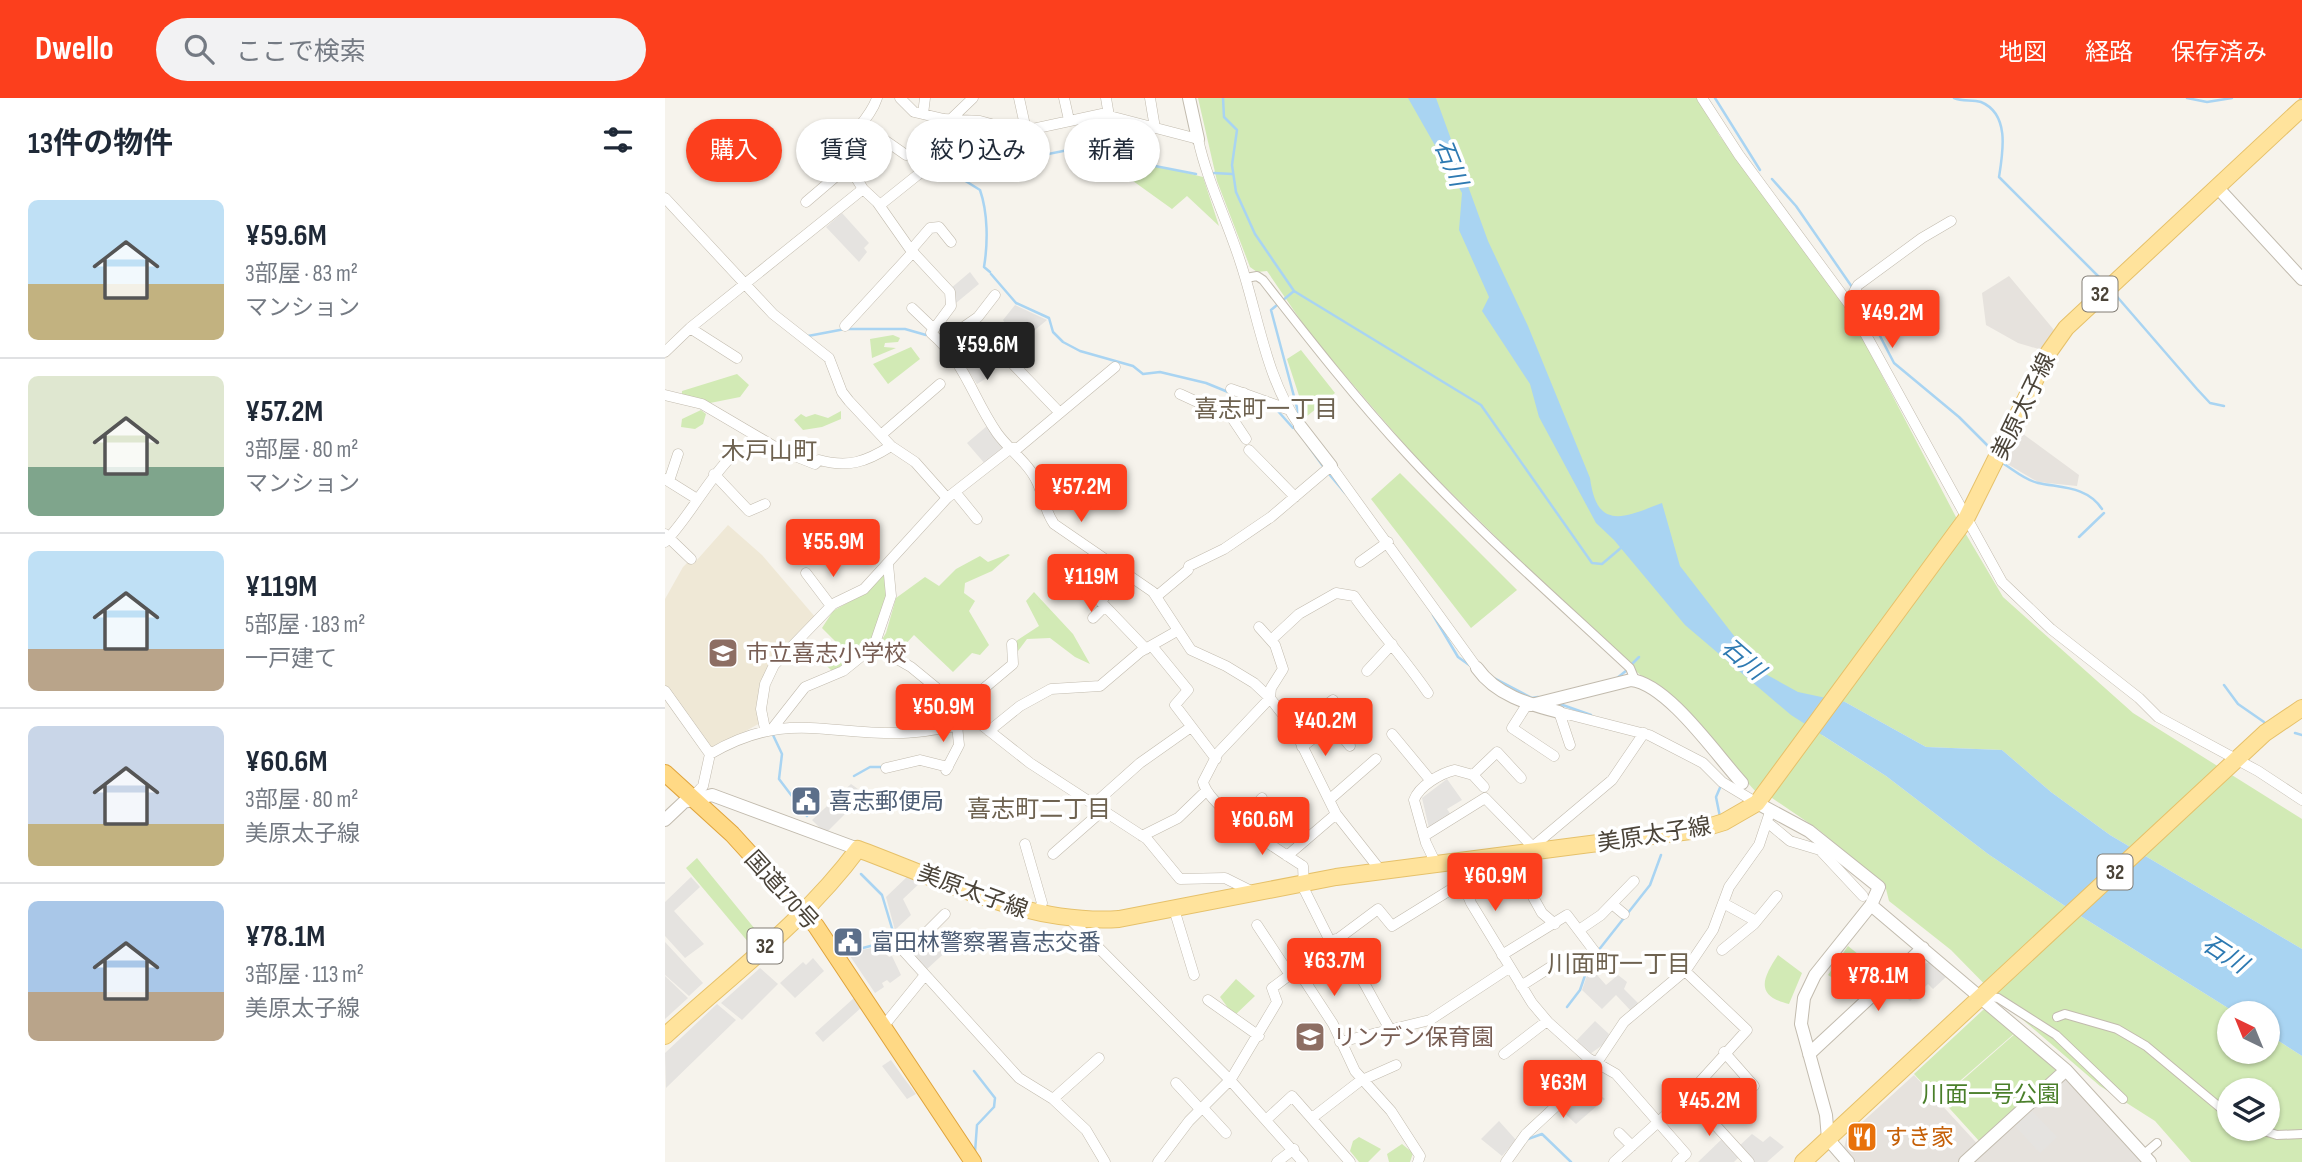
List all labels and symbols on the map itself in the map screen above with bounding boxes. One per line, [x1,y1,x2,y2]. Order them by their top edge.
water label: 石川 [1428,136,1474,194]
road number: 32 [2083,276,2117,312]
pin: ¥49.2M [1835,290,1949,350]
pin: ¥59.6M [930,322,1044,382]
street label: 美原太子線 [1986,349,2062,464]
district label: 喜志町一丁目 [1194,395,1338,424]
district label: 木戸山町 [721,437,817,466]
pin: ¥57.2M [1024,464,1138,524]
pin: ¥55.9M [776,519,890,579]
pin: ¥119M [1042,554,1140,614]
water label: 石川 [1715,633,1773,688]
school or university icon: 市立喜志小学校 [706,636,740,670]
place label: 市立喜志小学校 [746,640,907,668]
pin: ¥50.9M [886,684,1000,744]
pin: ¥40.2M [1268,698,1382,758]
public building icon: 喜志郵便局 [789,784,823,818]
place label: 喜志郵便局 [829,788,944,816]
district label: 喜志町二丁目 [967,795,1111,824]
pin: ¥60.6M [1205,798,1319,857]
street label: 美原太子線 [1595,812,1713,858]
street label: 国道170号 [739,845,824,936]
pin: ¥60.9M [1438,854,1552,913]
road number: 32 [2097,854,2133,890]
street label: 美原太子線 [914,859,1031,925]
public building icon: 富田林警察署喜志交番 [831,925,865,959]
road number: 32 [747,928,783,964]
place label: 富田林警察署喜志交番 [871,929,1101,957]
water label: 石川 [2197,929,2255,981]
pin: ¥63.7M [1277,939,1391,998]
district label: 川面町一丁目 [1547,950,1691,979]
pin: ¥78.1M [1821,954,1935,1013]
north arrow [2217,1001,2280,1064]
school or university icon: リンデン保育園 [1293,1020,1327,1054]
place label: リンデン保育園 [1333,1024,1494,1052]
pin: ¥63M [1522,1060,1604,1120]
pin: ¥45.2M [1652,1079,1766,1138]
park label: 川面一号公園 [1922,1081,2060,1109]
restaurant icon: すき家 [1845,1120,1879,1154]
place label: すき家 [1885,1124,1954,1152]

